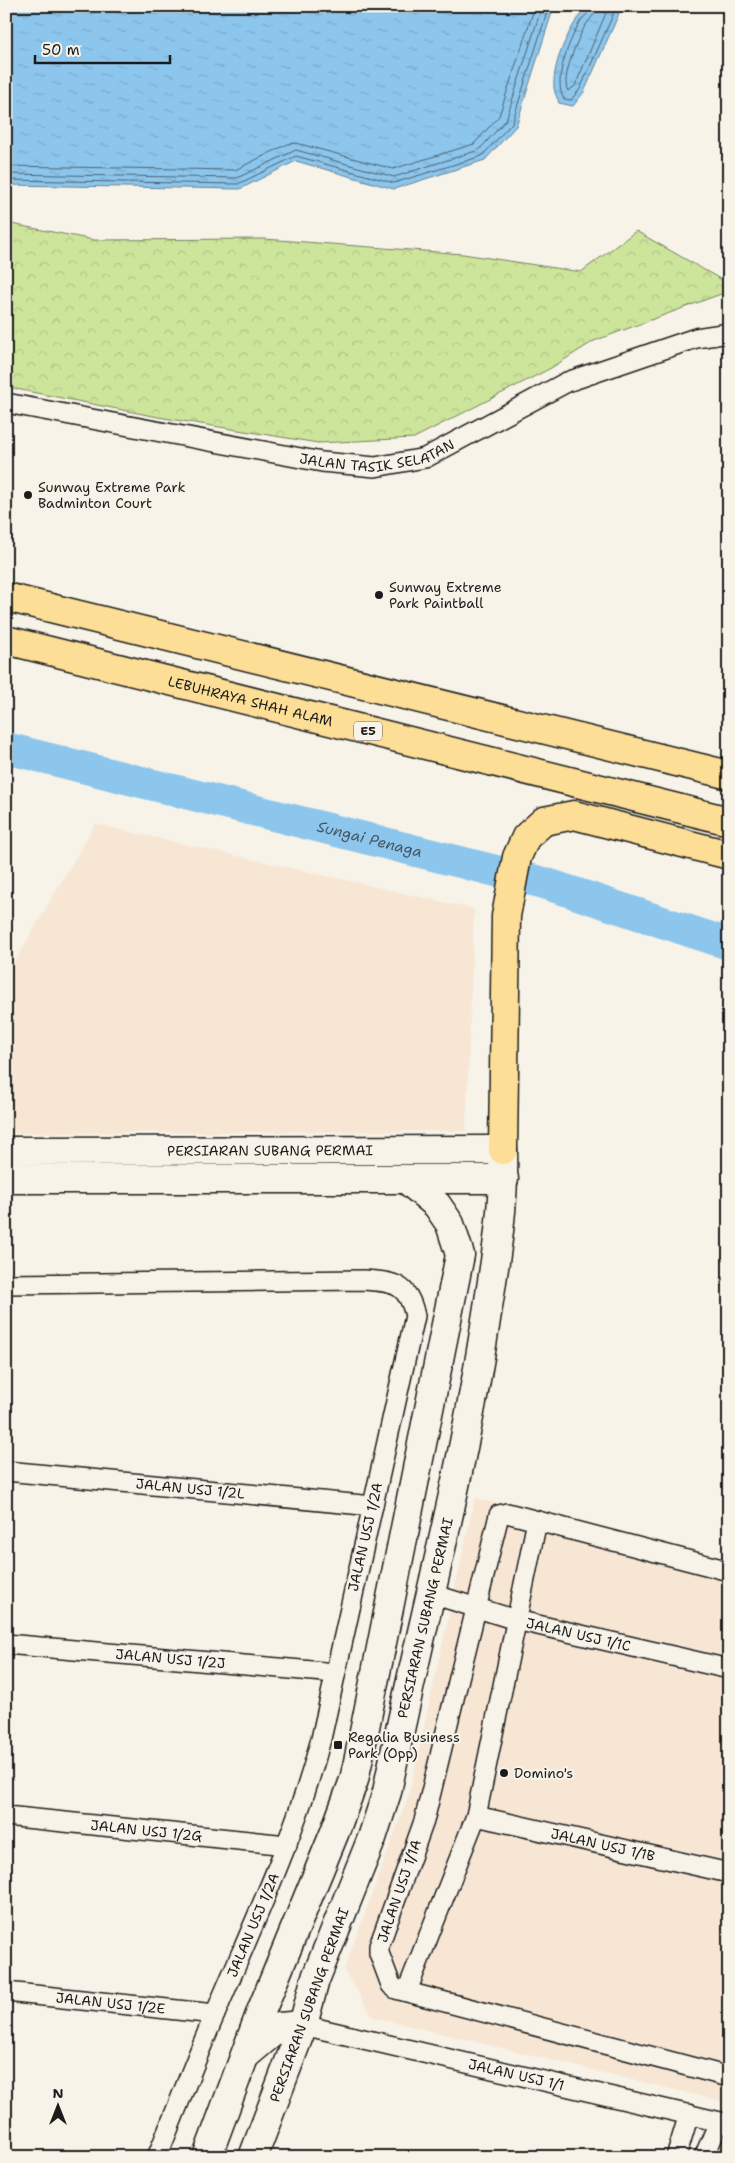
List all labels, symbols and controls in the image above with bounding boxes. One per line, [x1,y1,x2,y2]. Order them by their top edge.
scale bar [35,32,170,64]
text: 50 m [42,40,80,60]
street label: JALAN TASIK SELATAN [298,435,457,476]
place label: Sunway Extreme Park Badminton Court [38,478,185,512]
marker: Sunway Extreme Park Badminton Court [22,489,34,501]
place label: Sunway Extreme Park Paintball [389,578,502,612]
marker: Sunway Extreme Park Paintball [373,589,385,601]
street label: LEBUHRAYA SHAH ALAM [166,672,335,730]
road number: E5 [354,721,382,740]
water label: Sungai Penaga [315,816,424,862]
street label: PERSIARAN SUBANG PERMAI [167,1141,373,1160]
street label: JALAN USJ 1/2L [135,1474,246,1503]
street label: JALAN USJ 1/2A [344,1481,386,1593]
street label: PERSIARAN SUBANG PERMAI [393,1516,457,1720]
street label: JALAN USJ 1/1C [524,1614,632,1655]
street label: JALAN USJ 1/2J [115,1645,226,1672]
place label: Regalia Business Park (Opp) [348,1728,460,1762]
marker: Regalia Business Park (Opp) [332,1739,344,1751]
place label: Domino's [514,1764,573,1782]
marker: Domino's [498,1767,510,1779]
street label: JALAN USJ 1/2G [90,1816,203,1845]
street label: JALAN USJ 1/1B [549,1824,657,1865]
street label: JALAN USJ 1/1A [373,1837,425,1945]
street label: JALAN USJ 1/2A [223,1870,283,1980]
street label: PERSIARAN SUBANG PERMAI [265,1905,353,2105]
street label: JALAN USJ 1/2E [55,1988,166,2018]
street label: JALAN USJ 1/1 [467,2055,566,2094]
north arrow [32,2080,82,2130]
text: N [52,2084,64,2102]

